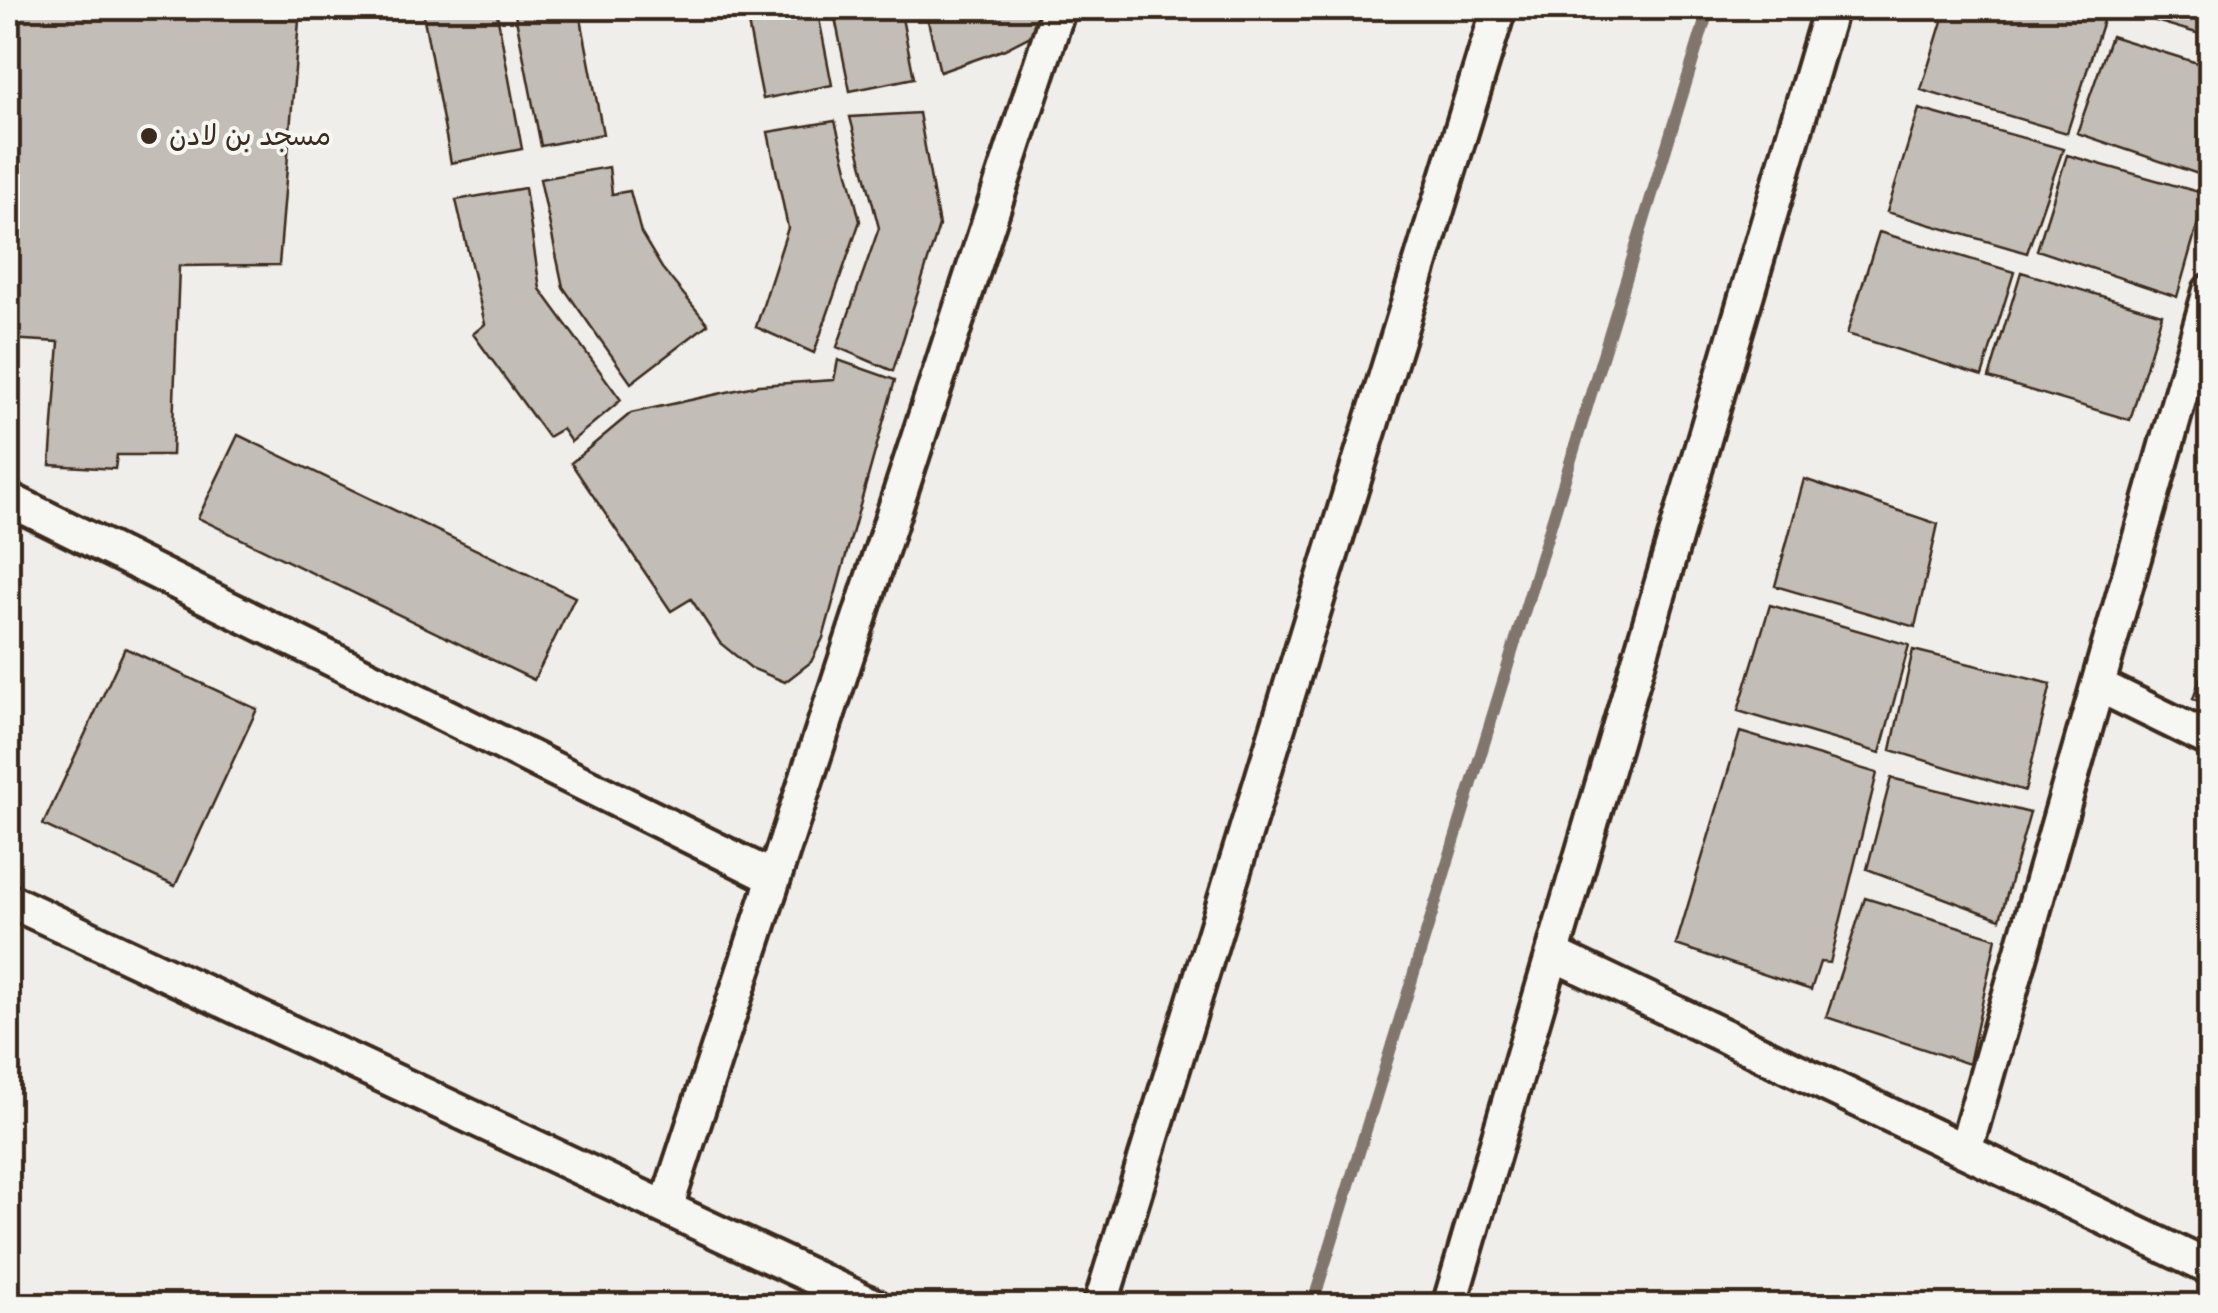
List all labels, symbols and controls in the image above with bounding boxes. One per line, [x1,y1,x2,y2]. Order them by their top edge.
place label: مسجد بن لادن [169,120,331,153]
marker: مسجد بن لادن [138,125,160,147]

